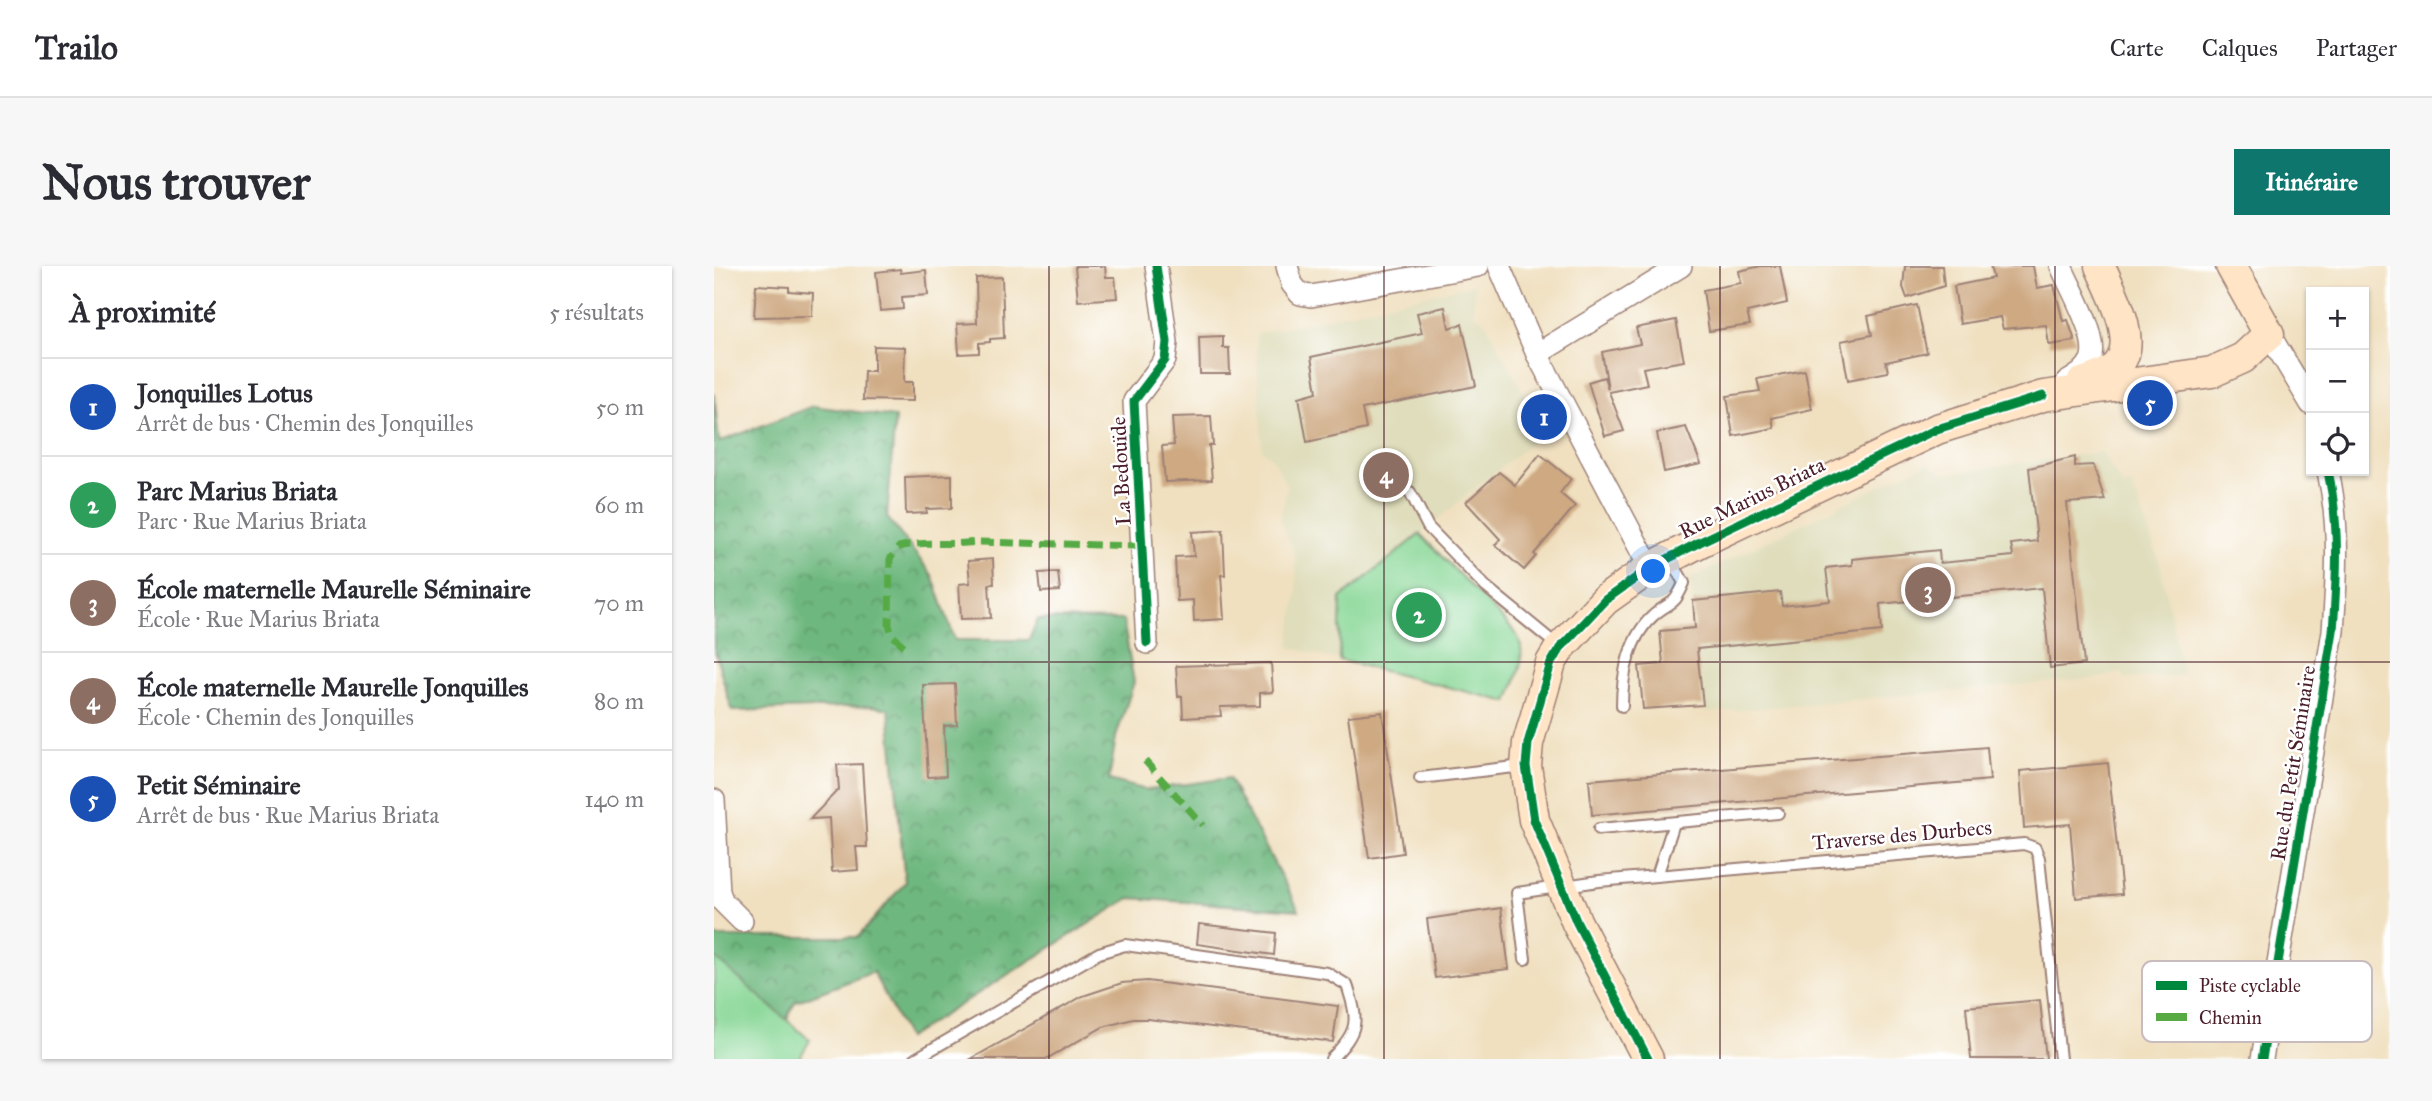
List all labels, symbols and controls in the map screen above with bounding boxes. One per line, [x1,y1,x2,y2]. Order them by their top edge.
text: Trailo [35,28,118,68]
text: Carte [2110,33,2164,63]
text: Calques [2202,33,2278,63]
text: Partager [2316,33,2397,63]
button: Itinéraire [2234,149,2390,215]
text: Nous trouver [42,153,310,212]
map controls [2306,287,2369,476]
button: + [2306,287,2369,350]
text: À proximité [70,294,216,330]
text: 5 résultats [549,298,644,326]
button: − [2306,350,2369,413]
text: Jonquilles Lotus [137,377,313,409]
pin: 5 [2127,377,2173,429]
pin: 1 [1521,391,1567,443]
text: 1 [88,393,98,421]
text: 50 m [596,393,644,421]
text: Arrêt de bus · Chemin des Jonquilles [137,409,473,437]
button: locate [2306,413,2369,476]
street label: La Bedouïde [1105,416,1137,526]
pin: 4 [1363,449,1409,501]
street label: Rue Marius Briata [1675,451,1829,545]
text: Parc Marius Briata [137,475,337,507]
text: 2 [87,491,99,519]
text: 60 m [595,491,644,519]
text: Parc · Rue Marius Briata [137,507,367,535]
your location [1636,554,1670,588]
pin: 3 [1905,564,1951,616]
text: École maternelle Maurelle Séminaire [137,573,531,605]
text: 3 [88,589,98,617]
text: 70 m [594,589,644,617]
pin: 2 [1396,589,1442,641]
text: École · Rue Marius Briata [137,605,380,633]
street label: Rue du Petit Séminaire [2265,663,2321,862]
text: École maternelle Maurelle Jonquilles [137,671,529,703]
text: 4 [87,687,99,715]
text: 80 m [594,687,644,715]
text: École · Chemin des Jonquilles [137,703,414,731]
text: Petit Séminaire [137,769,300,801]
text: 5 [88,785,98,813]
text: 140 m [584,785,644,813]
text: Arrêt de bus · Rue Marius Briata [137,801,439,829]
street label: Traverse des Durbecs [1811,814,1993,856]
legend [2142,961,2372,1042]
text: Piste cyclable [2199,974,2301,997]
text: Chemin [2199,1006,2262,1029]

